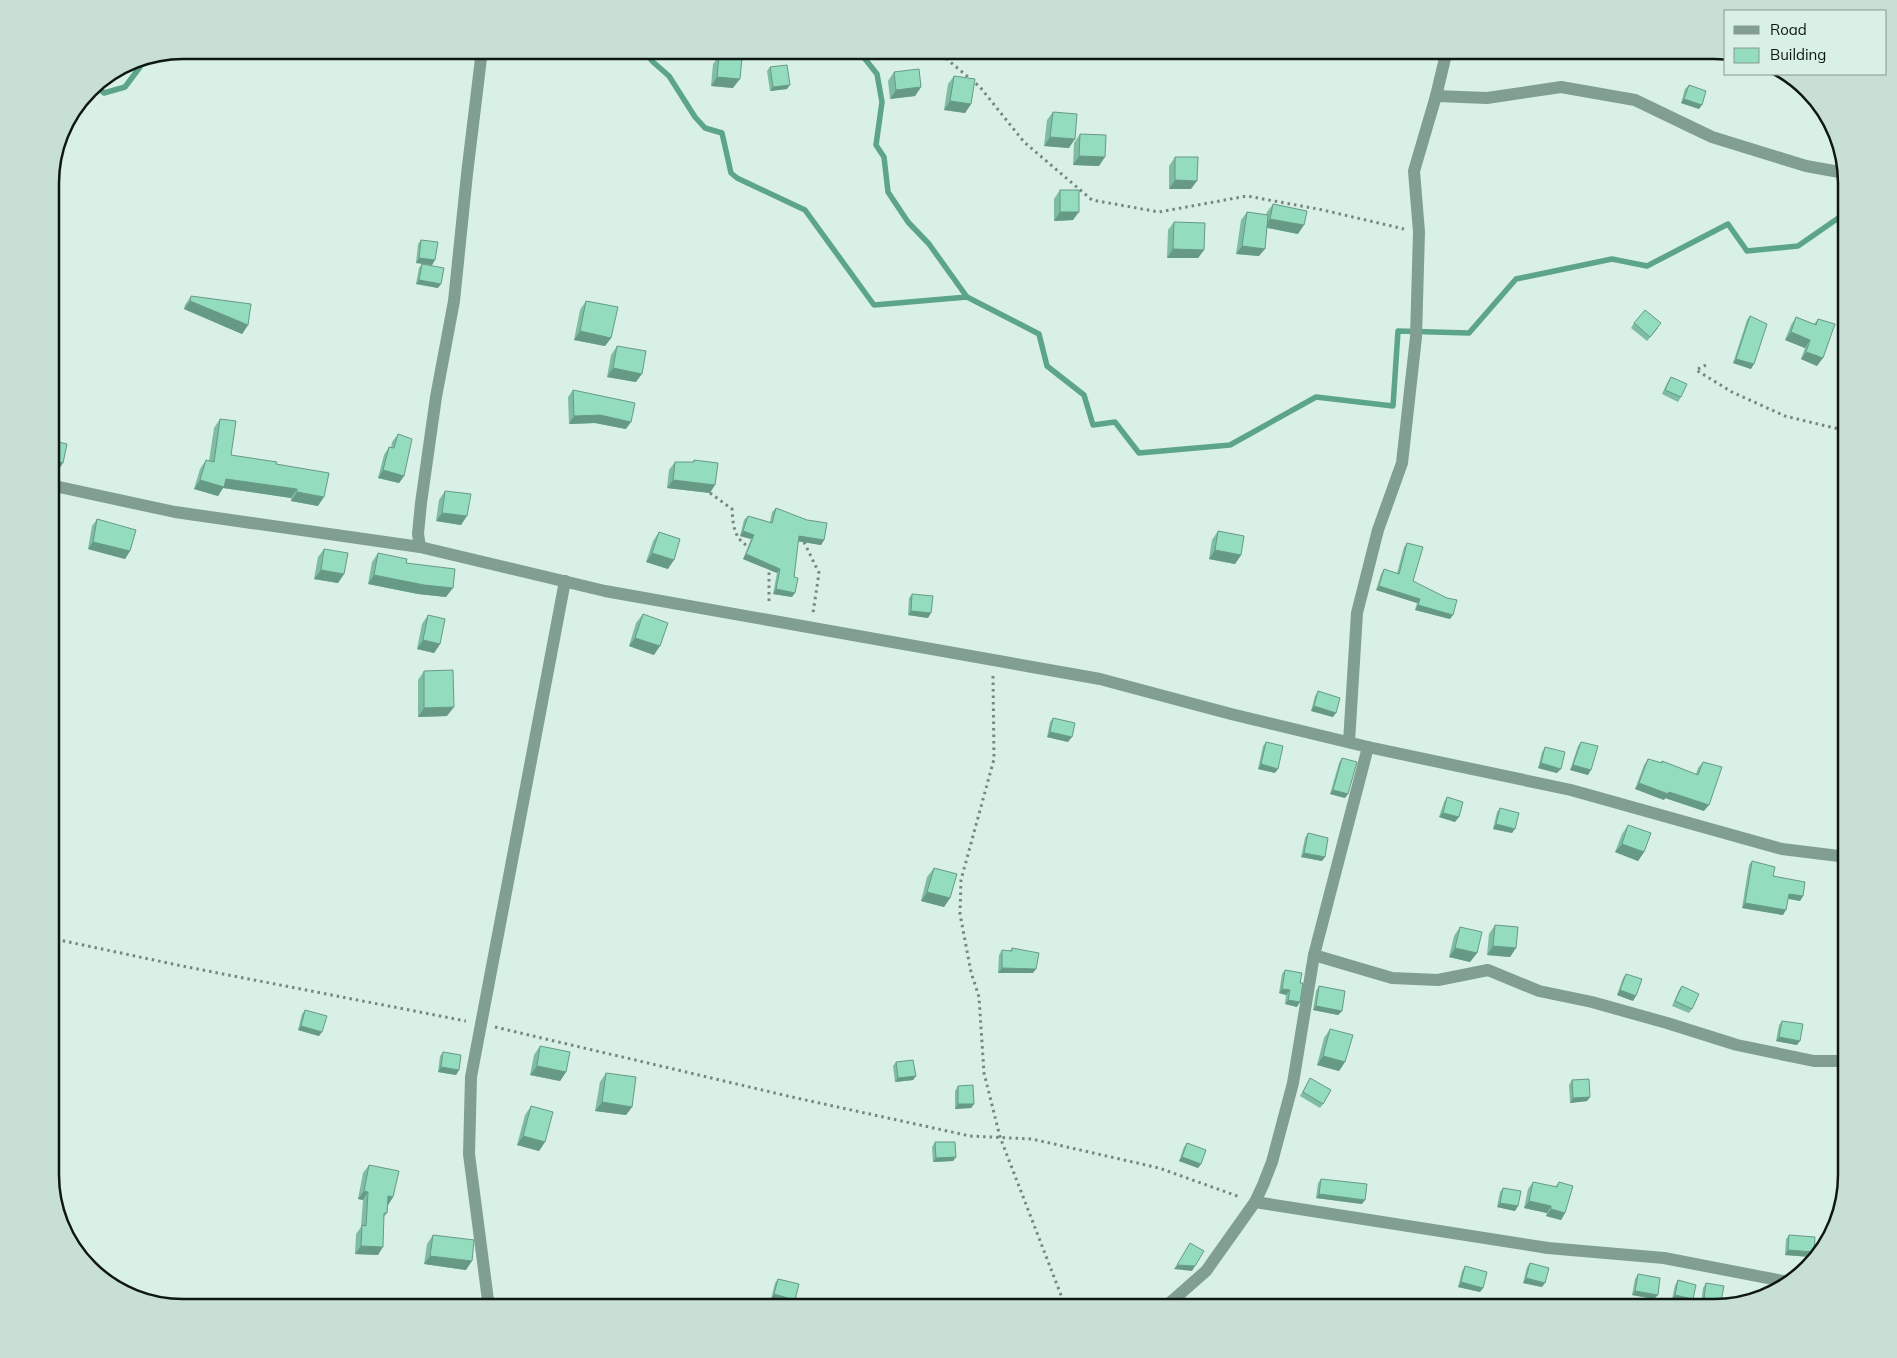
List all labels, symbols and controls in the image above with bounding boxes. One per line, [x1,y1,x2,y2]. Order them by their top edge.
legend [1724,10,1887,75]
text: Road [1770,20,1807,39]
text: Building [1770,45,1826,64]

